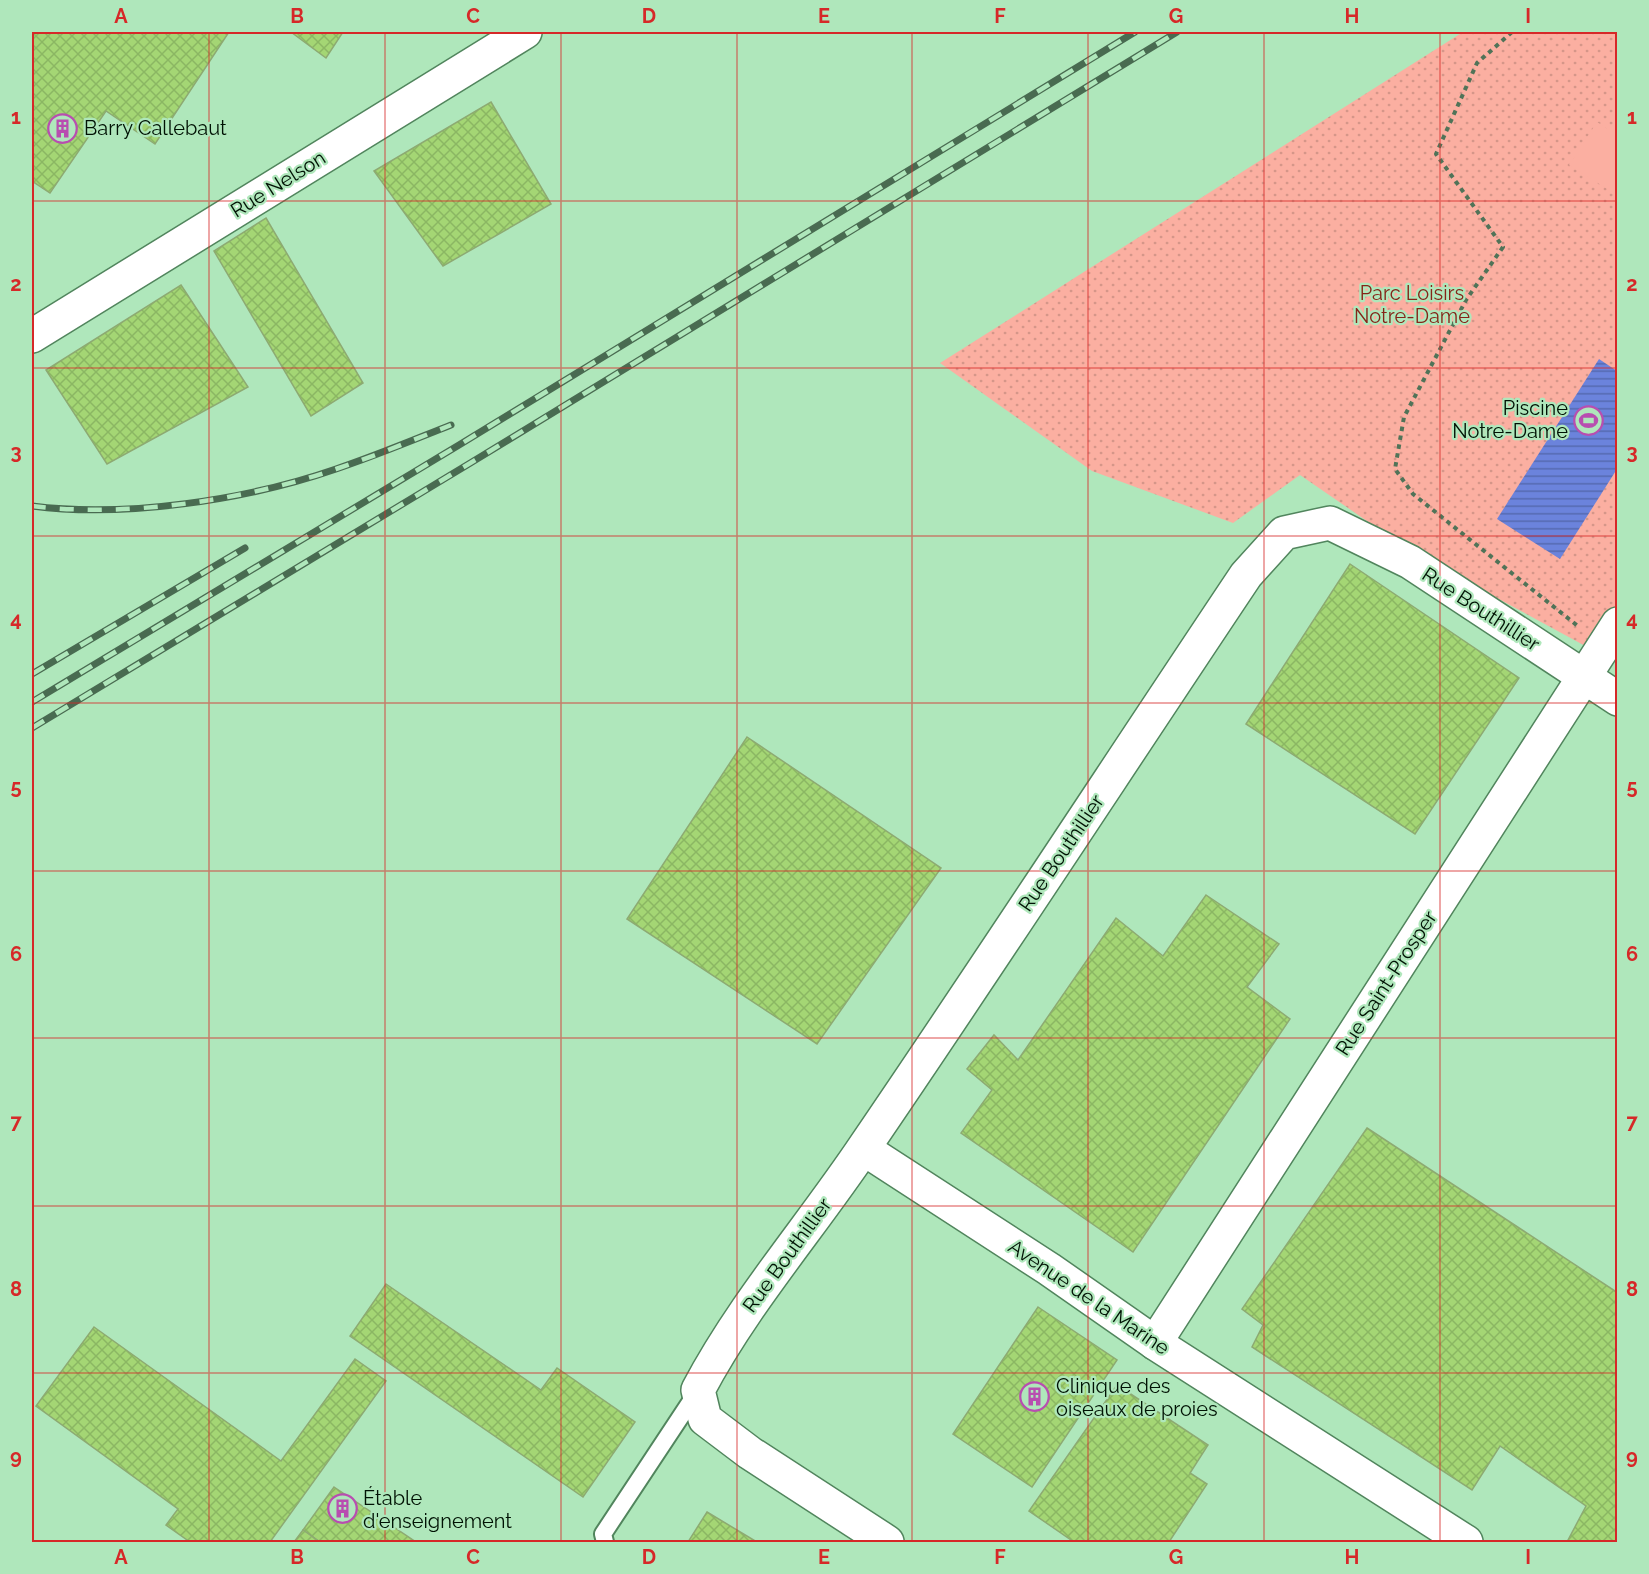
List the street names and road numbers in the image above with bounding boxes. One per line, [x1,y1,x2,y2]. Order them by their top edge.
street label: Rue Nelson [226,145,330,223]
street label: Rue Bouthillier [1418,562,1544,656]
street label: Rue Bouthillier [1013,790,1109,916]
street label: Rue Saint-Prosper [1330,906,1442,1060]
street label: Rue Bouthillier [737,1193,837,1317]
street label: Avenue de la Marine [1004,1234,1174,1360]

